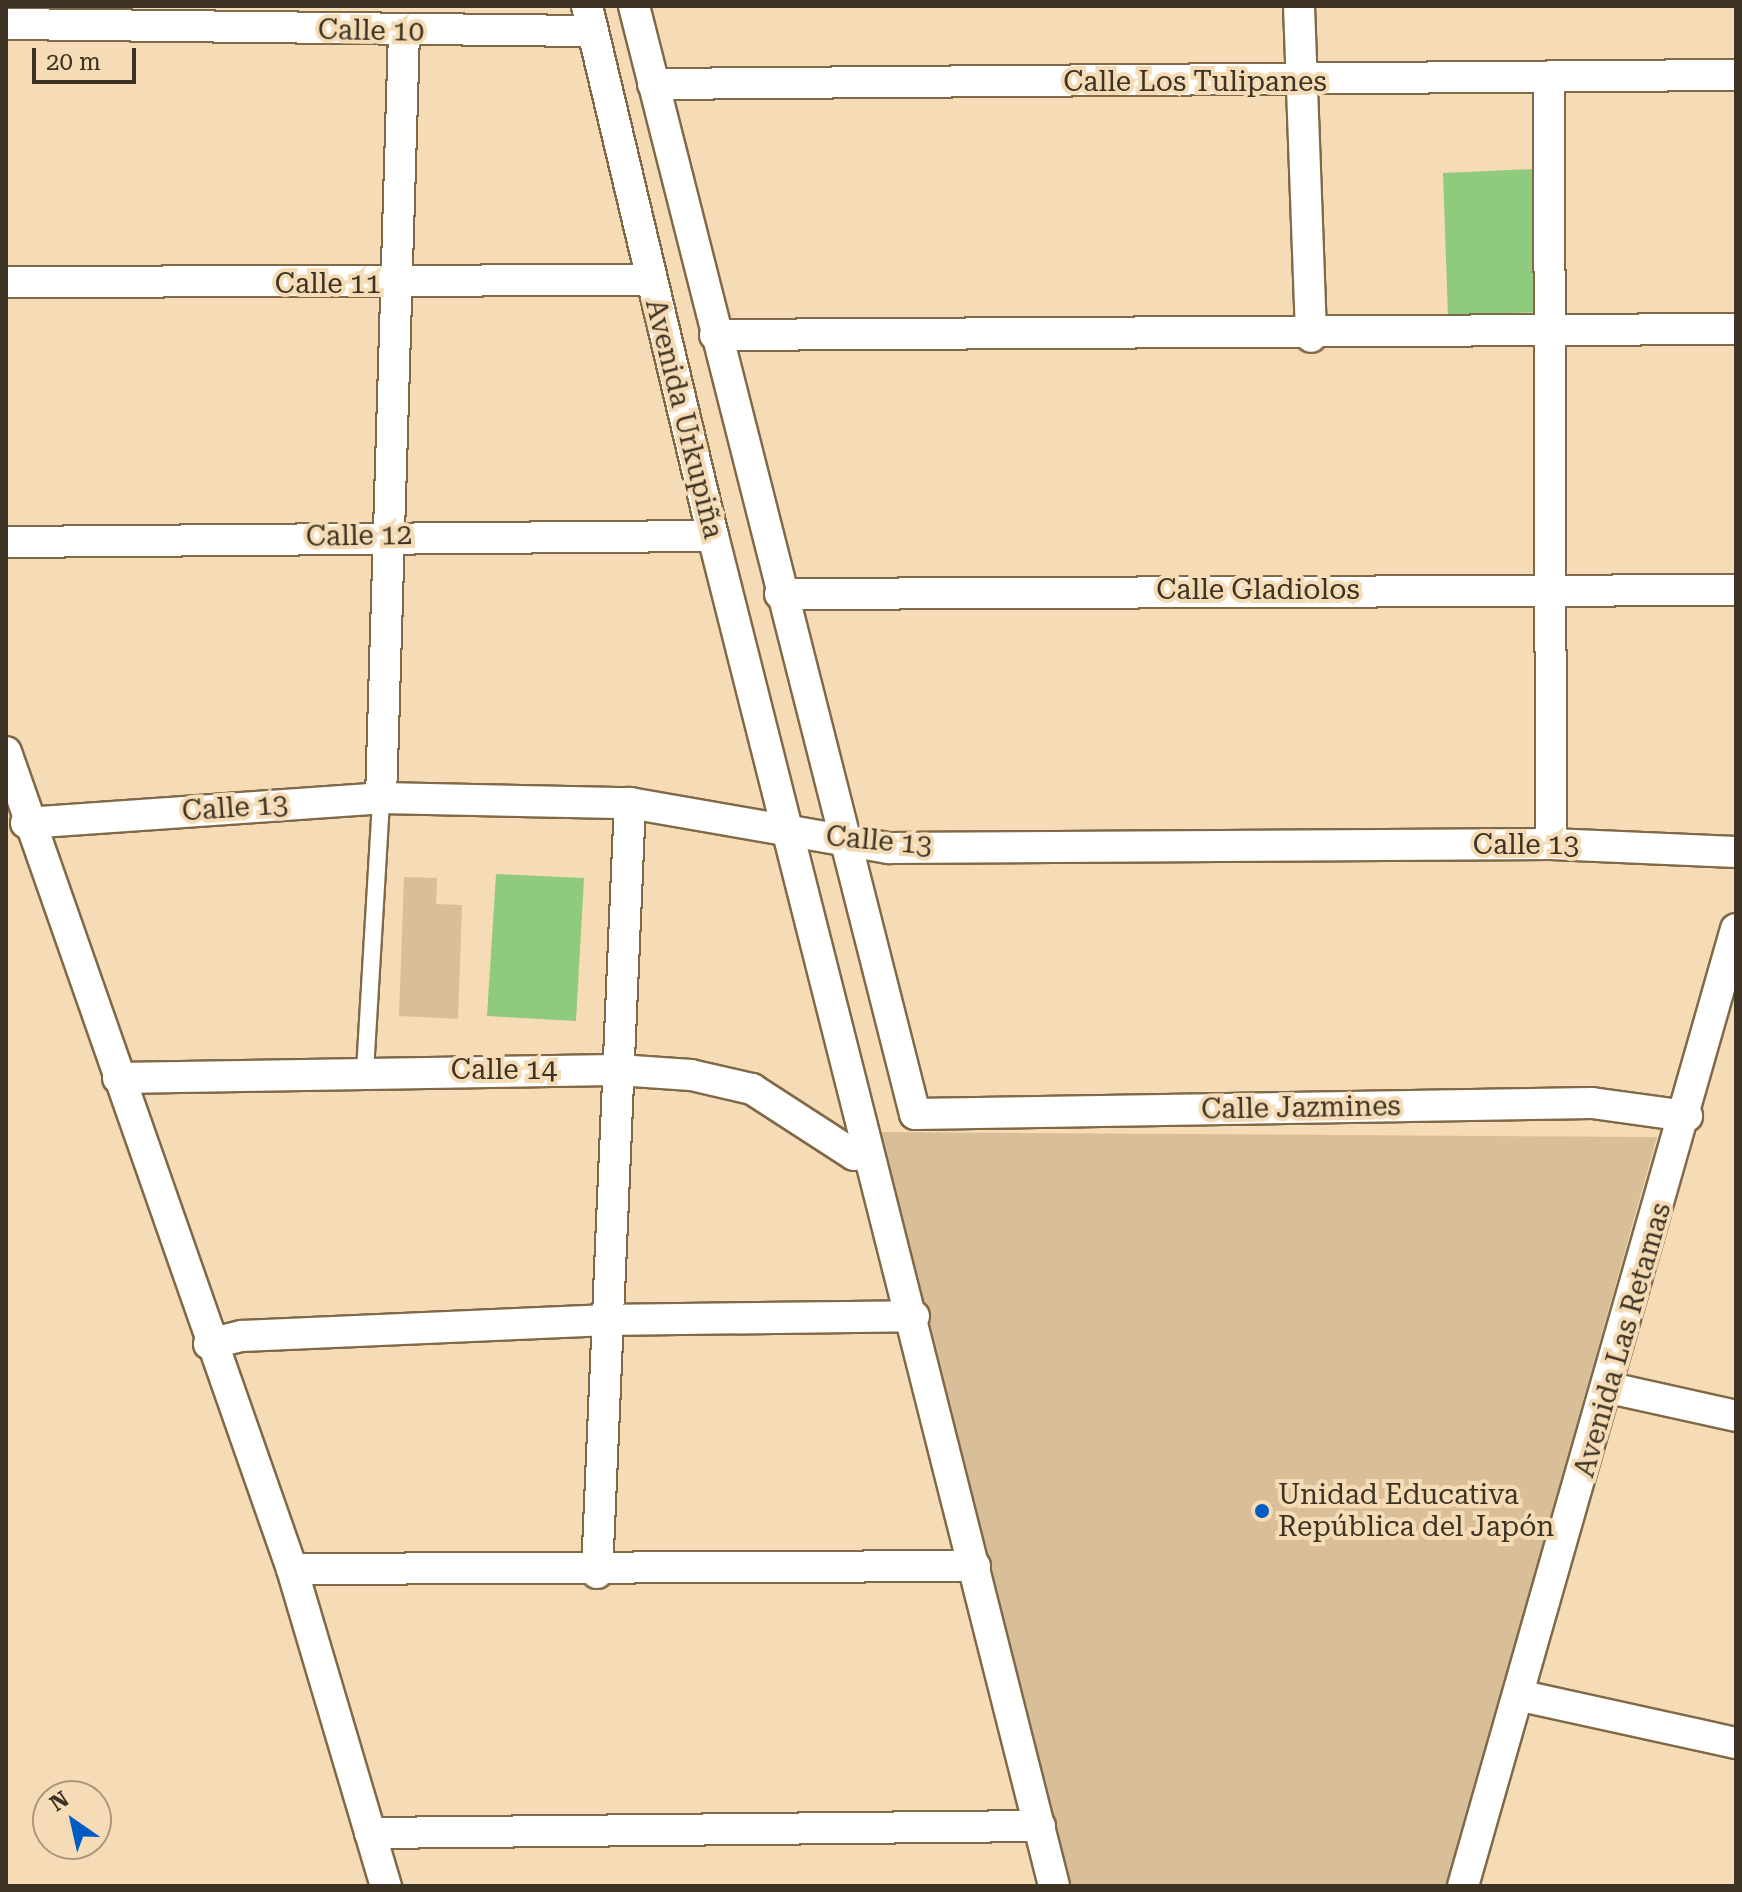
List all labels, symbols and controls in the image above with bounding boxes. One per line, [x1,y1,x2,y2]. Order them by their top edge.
street label: Calle 10 [318,13,424,49]
scale bar [36,32,140,82]
text: 20 m [46,48,101,76]
street label: Calle Los Tulipanes [1063,65,1327,99]
street label: Calle 11 [275,267,381,301]
street label: Avenida Urkupiña [638,296,730,542]
street label: Calle 12 [306,518,412,554]
street label: Calle Gladiolos [1156,573,1360,607]
street label: Calle 13 [181,788,289,828]
street label: Calle 13 [825,820,933,862]
street label: Calle 13 [1473,828,1579,862]
street label: Calle 14 [451,1053,557,1087]
street label: Calle Jazmines [1201,1089,1401,1127]
street label: Avenida Las Retamas [1568,1199,1678,1481]
place label: Unidad Educativa República del Japón [1278,1478,1554,1544]
marker: Unidad Educativa República del Japón [1253,1502,1271,1520]
north arrow [32,1780,112,1860]
text: N [45,1786,73,1816]

